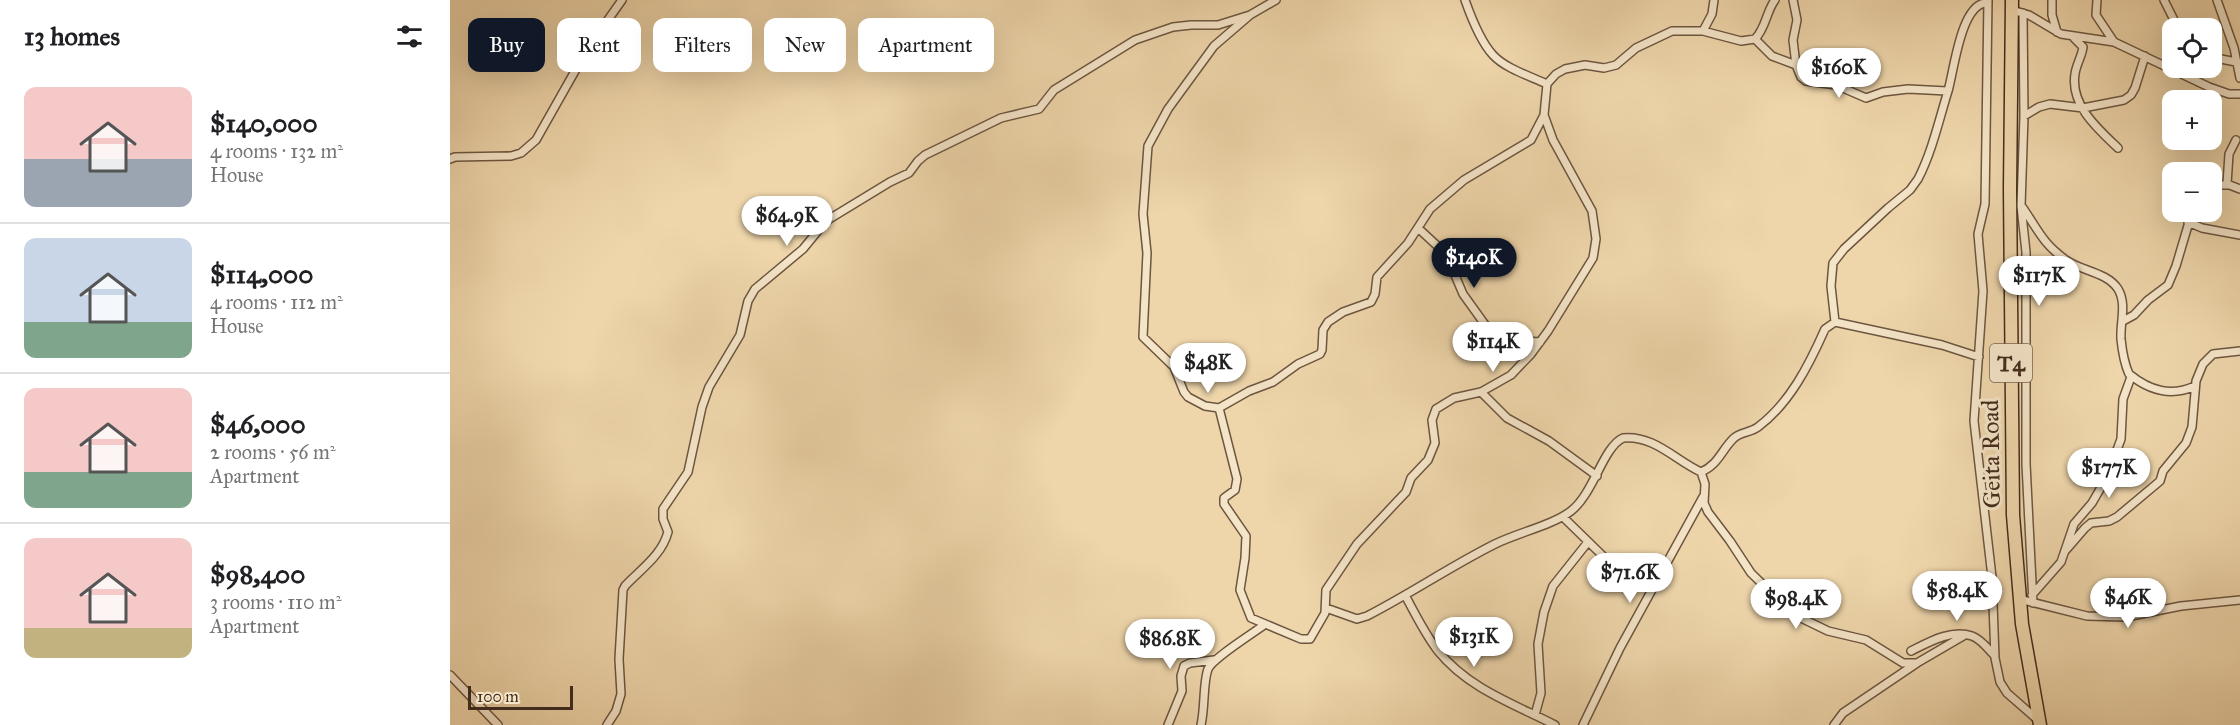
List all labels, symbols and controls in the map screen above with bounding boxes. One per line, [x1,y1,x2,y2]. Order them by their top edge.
chip: Buy [468,18,545,72]
chip: Rent [557,18,641,72]
chip: Filters [653,18,752,72]
chip: New [764,18,846,72]
chip: Apartment [858,18,994,72]
map controls [2162,18,2222,222]
button: locate [2162,18,2222,78]
text: 13 homes [24,20,120,52]
icon: filters [393,20,426,53]
pin: $160K [1797,48,1881,99]
text: $160K [1811,55,1867,79]
button: + [2162,90,2222,150]
text: $140,000 [210,107,318,139]
icon: home [72,111,144,183]
text: 4 rooms · 132 m² [210,139,343,163]
button: − [2162,162,2222,222]
text: House [210,163,264,187]
pin: $64.9K [738,196,836,247]
text: $64.9K [756,203,818,227]
pin: $140K [1432,238,1516,289]
text: $140K [1446,245,1502,269]
pin: $117K [1997,256,2081,307]
text: $114,000 [210,258,313,290]
icon: home [72,262,144,334]
text: $117K [2013,263,2065,287]
text: 4 rooms · 112 m² [210,290,343,314]
text: House [210,314,264,338]
pin: $114K [1451,322,1535,373]
text: $114K [1466,329,1520,353]
pin: $48K [1172,343,1244,394]
road number: T4 [1990,344,2032,382]
text: $48K [1184,350,1232,374]
street label: Geita Road [1975,399,2007,509]
text: $46,000 [210,408,306,440]
icon: home [72,412,144,484]
text: 2 rooms · 56 m² [210,440,336,464]
pin: $177K [2067,448,2151,499]
text: $177K [2081,455,2137,479]
text: Apartment [210,464,299,488]
pin: $71.6K [1581,553,1679,604]
text: $98,400 [210,558,305,590]
text: $71.6K [1600,560,1660,584]
icon: home [72,562,144,634]
pin: $58.4K [1908,571,2006,622]
text: $58.4K [1926,578,1988,602]
pin: $46K [2092,578,2164,629]
pin: $98.4K [1747,579,1845,630]
text: $46K [2104,585,2152,609]
text: $98.4K [1764,586,1828,610]
text: 3 rooms · 110 m² [210,590,341,614]
text: Apartment [210,614,299,638]
pin: $131K [1432,617,1516,668]
pin: $86.8K [1121,619,1219,670]
text: $131K [1449,624,1499,648]
text: $86.8K [1139,626,1201,650]
scale bar [468,683,573,710]
text: 100 m [477,687,519,706]

